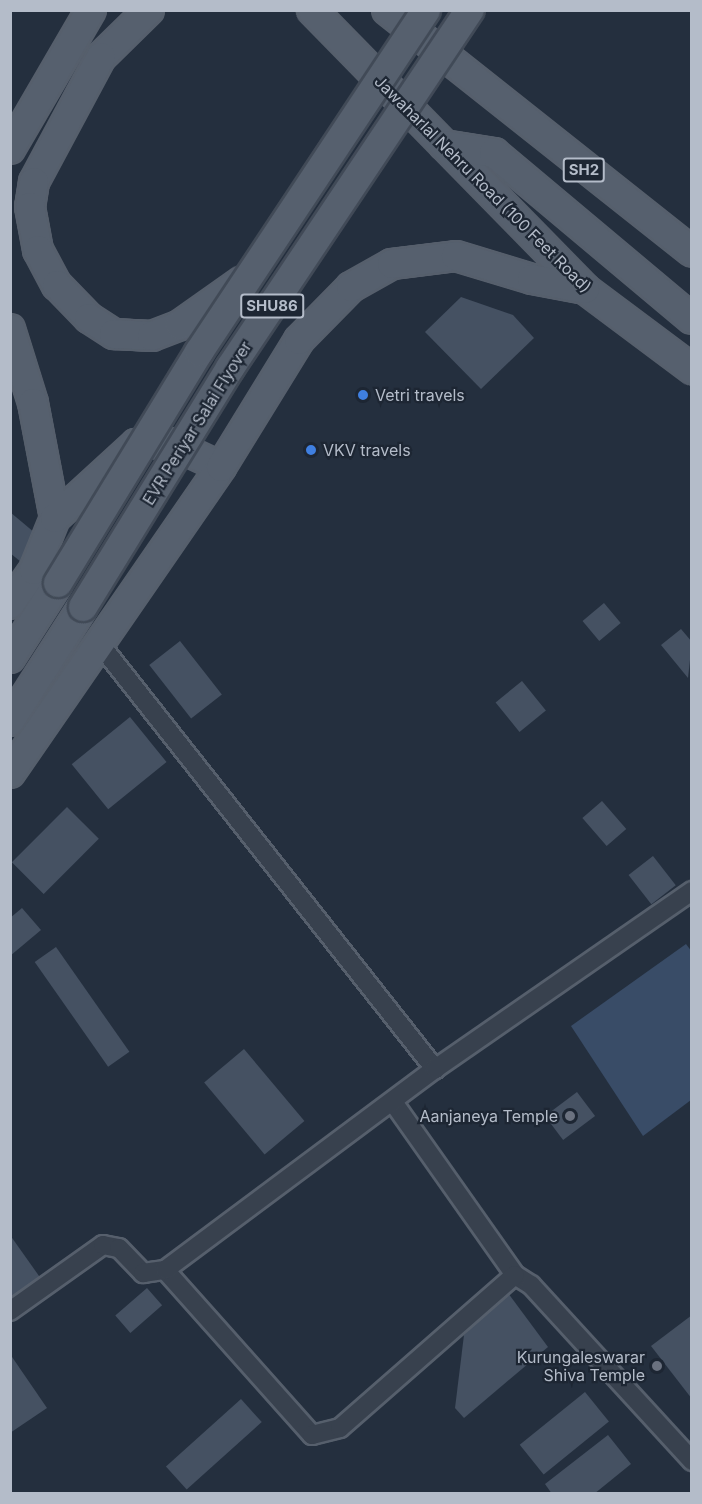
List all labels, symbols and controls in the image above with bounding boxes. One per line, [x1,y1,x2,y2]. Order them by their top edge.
street label: Jawaharlal Nehru Road (100 Feet Road) [371,72,595,296]
road number: SH2 [562,158,606,182]
road number: SHU86 [239,294,305,318]
street label: EVR Periyar Salai Flyover [139,338,255,508]
place label: Vetri travels [375,385,465,405]
marker: Vetri travels [356,388,370,402]
place label: VKV travels [323,440,411,460]
marker: VKV travels [304,443,318,457]
place label: Aanjaneya Temple [419,1106,558,1126]
marker: Aanjaneya Temple [563,1109,577,1123]
place label: Kurungaleswarar Shiva Temple [517,1347,645,1385]
marker: Kurungaleswarar Shiva Temple [650,1359,664,1373]

